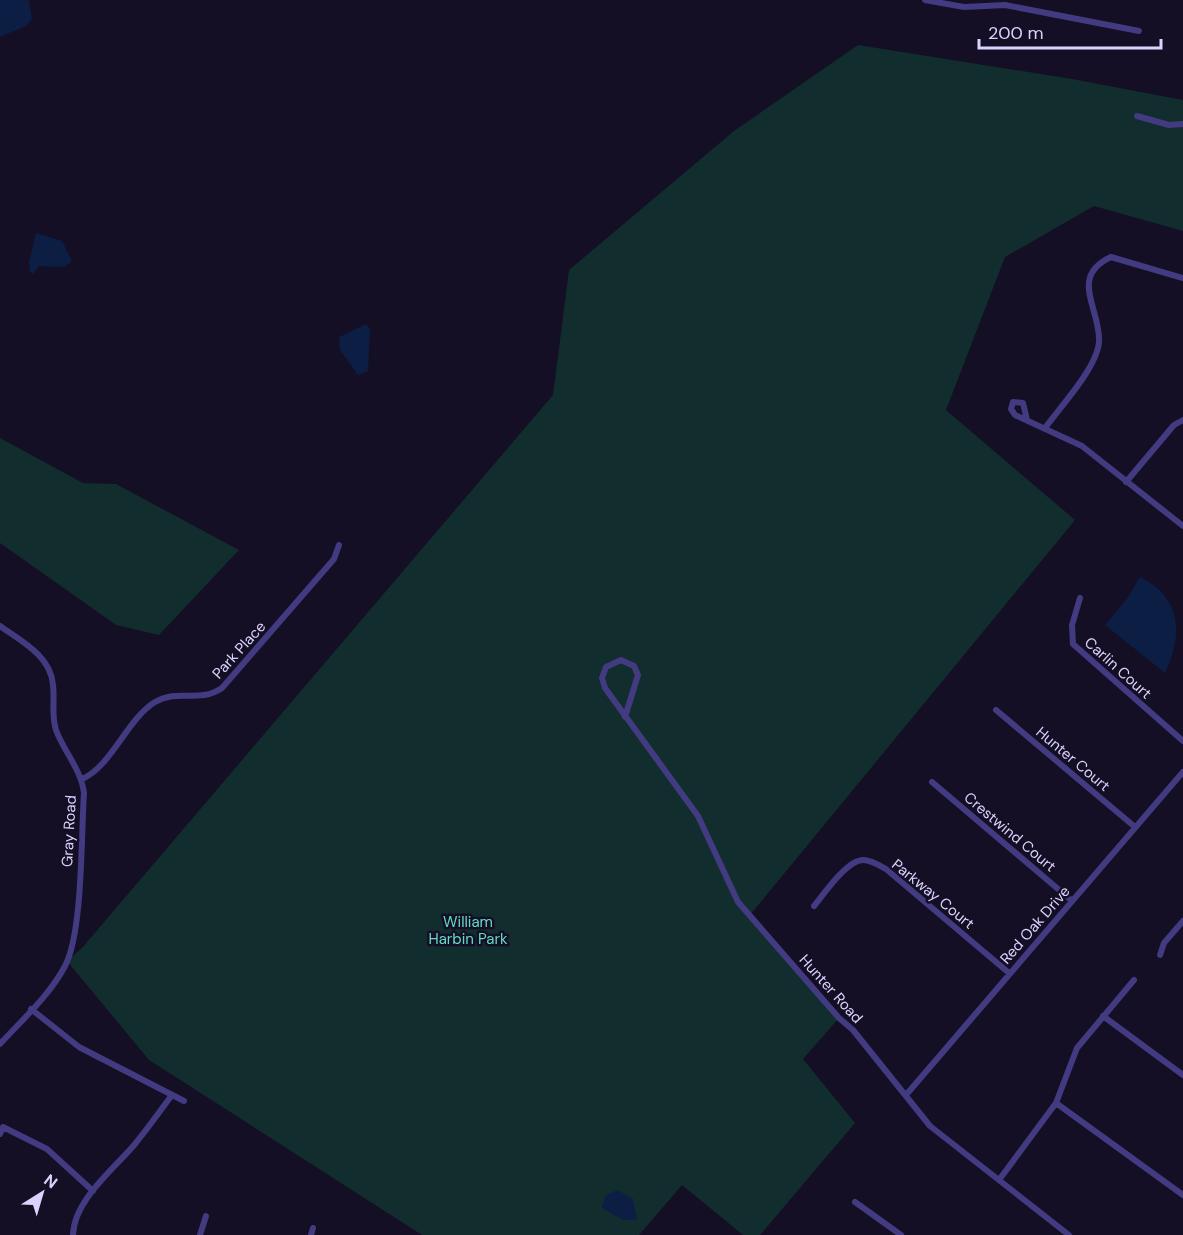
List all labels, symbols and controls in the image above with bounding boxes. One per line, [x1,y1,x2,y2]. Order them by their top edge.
scale bar [979,12,1160,50]
text: 200 m [988,21,1044,45]
street label: Park Place [208,617,270,683]
street label: Carlin Court [1080,633,1156,704]
street label: Hunter Court [1032,722,1114,796]
street label: Crestwind Court [960,788,1060,876]
street label: Gray Road [57,794,81,868]
street label: Parkway Court [888,855,979,934]
street label: Red Oak Drive [996,882,1074,968]
park label: William Harbin Park [428,912,508,949]
street label: Hunter Road [795,950,867,1028]
north arrow [12,1163,72,1223]
text: N [40,1170,62,1193]

